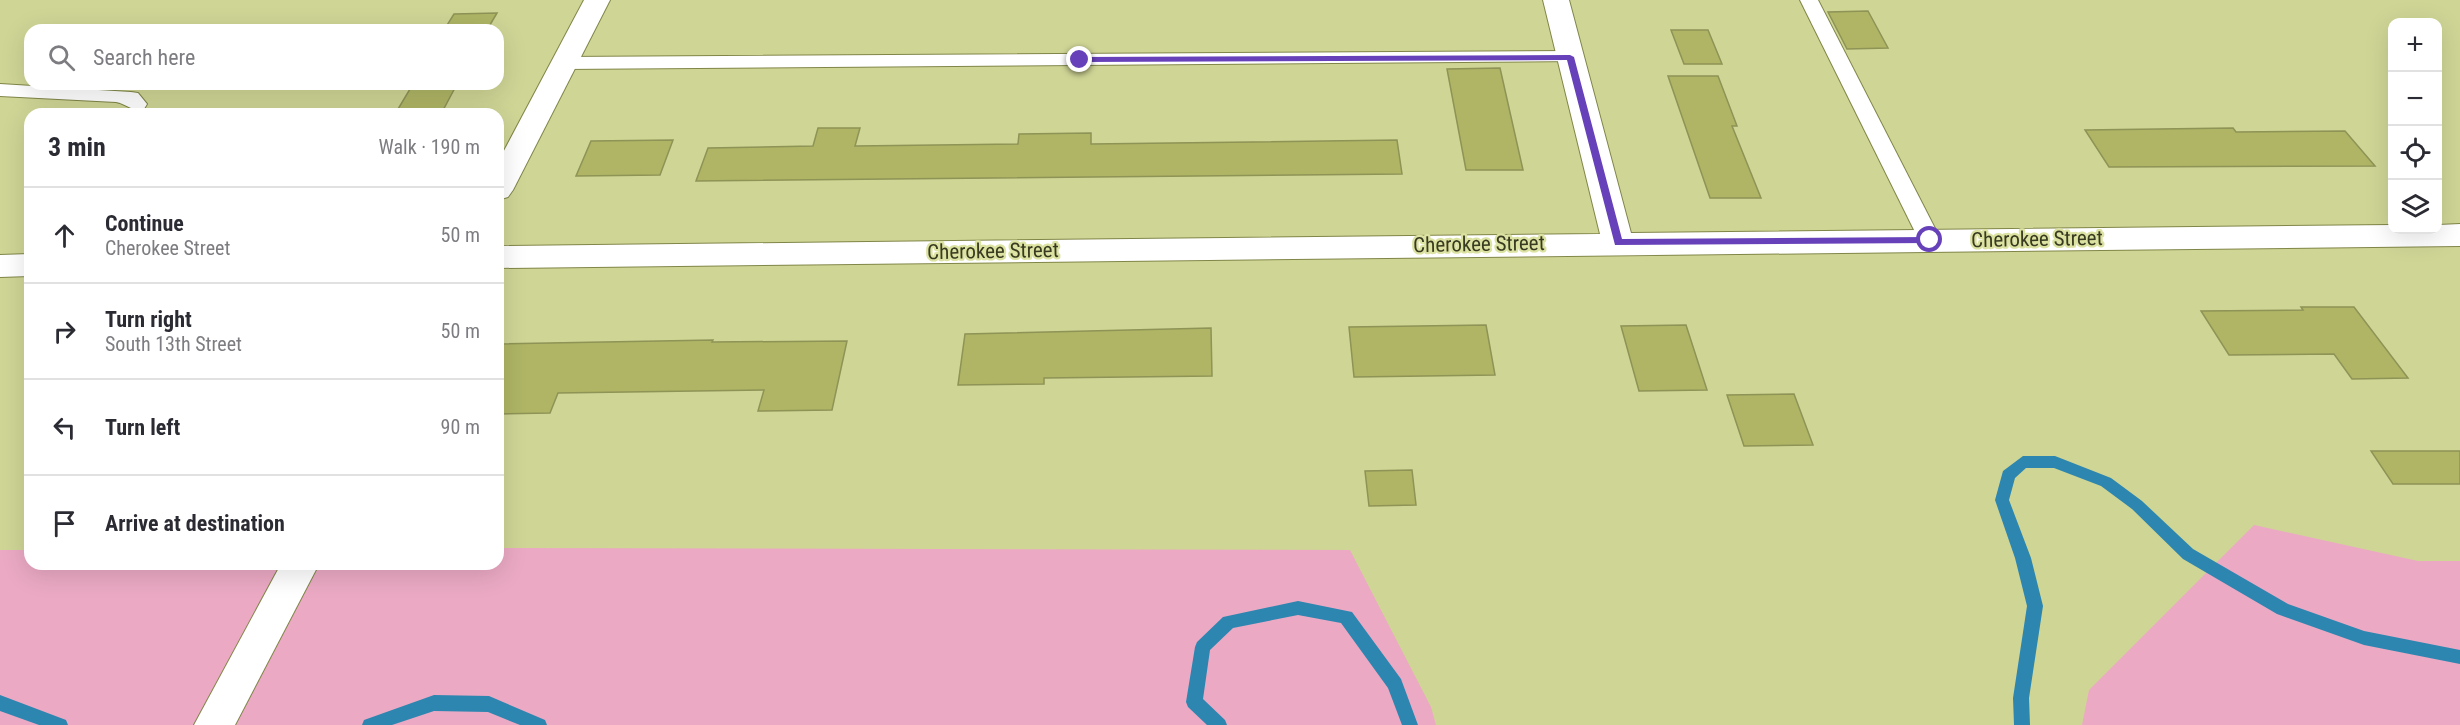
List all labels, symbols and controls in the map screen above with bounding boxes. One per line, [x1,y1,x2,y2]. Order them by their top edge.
map controls [2388,18,2442,234]
button: + [2388,18,2442,72]
search box [24,24,504,90]
icon: search [45,41,78,74]
text: Search here [93,45,195,70]
route end [1066,46,1092,72]
button: − [2388,72,2442,126]
button: locate [2388,126,2442,180]
text: 3 min [48,132,106,162]
text: Walk · 190 m [379,135,480,159]
button: layers [2388,180,2442,234]
text: Continue [105,211,184,236]
icon: ahead [48,219,81,252]
text: 50 m [441,223,480,247]
route start [1916,226,1942,252]
street label: Cherokee Street [1971,226,2103,252]
street label: Cherokee Street [1413,231,1545,257]
text: Cherokee Street [105,236,230,260]
street label: Cherokee Street [927,238,1059,264]
text: Turn right [105,307,192,332]
icon: right [48,315,81,348]
text: 50 m [441,319,480,343]
text: South 13th Street [105,332,242,356]
icon: left [48,411,81,444]
text: Turn left [105,415,180,440]
text: 90 m [441,415,480,439]
icon: arrive [48,507,81,540]
text: Arrive at destination [105,511,285,536]

